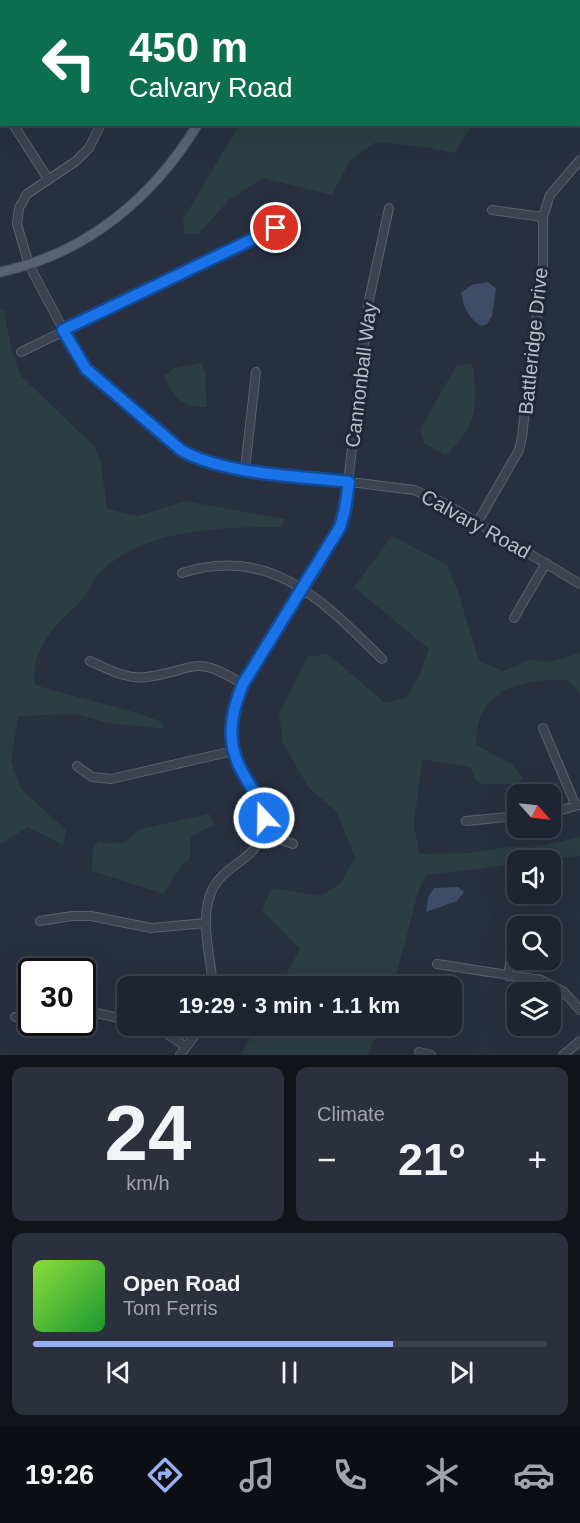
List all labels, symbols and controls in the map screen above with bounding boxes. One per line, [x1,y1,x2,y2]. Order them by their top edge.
icon: left [30,24,108,102]
text: 450 m [129,24,248,71]
text: Calvary Road [129,73,293,103]
pin [250,202,301,253]
icon: arrive [259,211,292,244]
street label: Battleridge Drive [514,266,552,416]
street label: Cannonball Way [341,301,381,449]
street label: Calvary Road [418,485,534,563]
north arrow [507,784,561,838]
map controls [507,784,561,1036]
position arrow [232,786,296,850]
button: sound [507,850,561,904]
button: search [507,916,561,970]
speed limit sign: 30 [18,958,96,1036]
button: layers [507,982,561,1036]
text: 19:29 · 3 min · 1.1 km [179,993,400,1018]
text: 24 [105,1089,191,1177]
text: Climate [317,1103,385,1125]
text: 21° [398,1134,466,1185]
text: − [317,1141,336,1178]
text: + [528,1141,547,1178]
text: km/h [126,1172,170,1194]
text: Open Road [123,1271,240,1296]
text: Tom Ferris [123,1297,217,1319]
icon: previous [102,1356,135,1389]
icon: pause [273,1356,306,1389]
icon: next [445,1356,478,1389]
icon: directions [144,1454,186,1496]
icon: music [236,1454,278,1496]
icon: phone [329,1454,371,1496]
icon: climate [421,1454,463,1496]
icon: car [513,1454,555,1496]
text: 19:26 [25,1460,94,1490]

